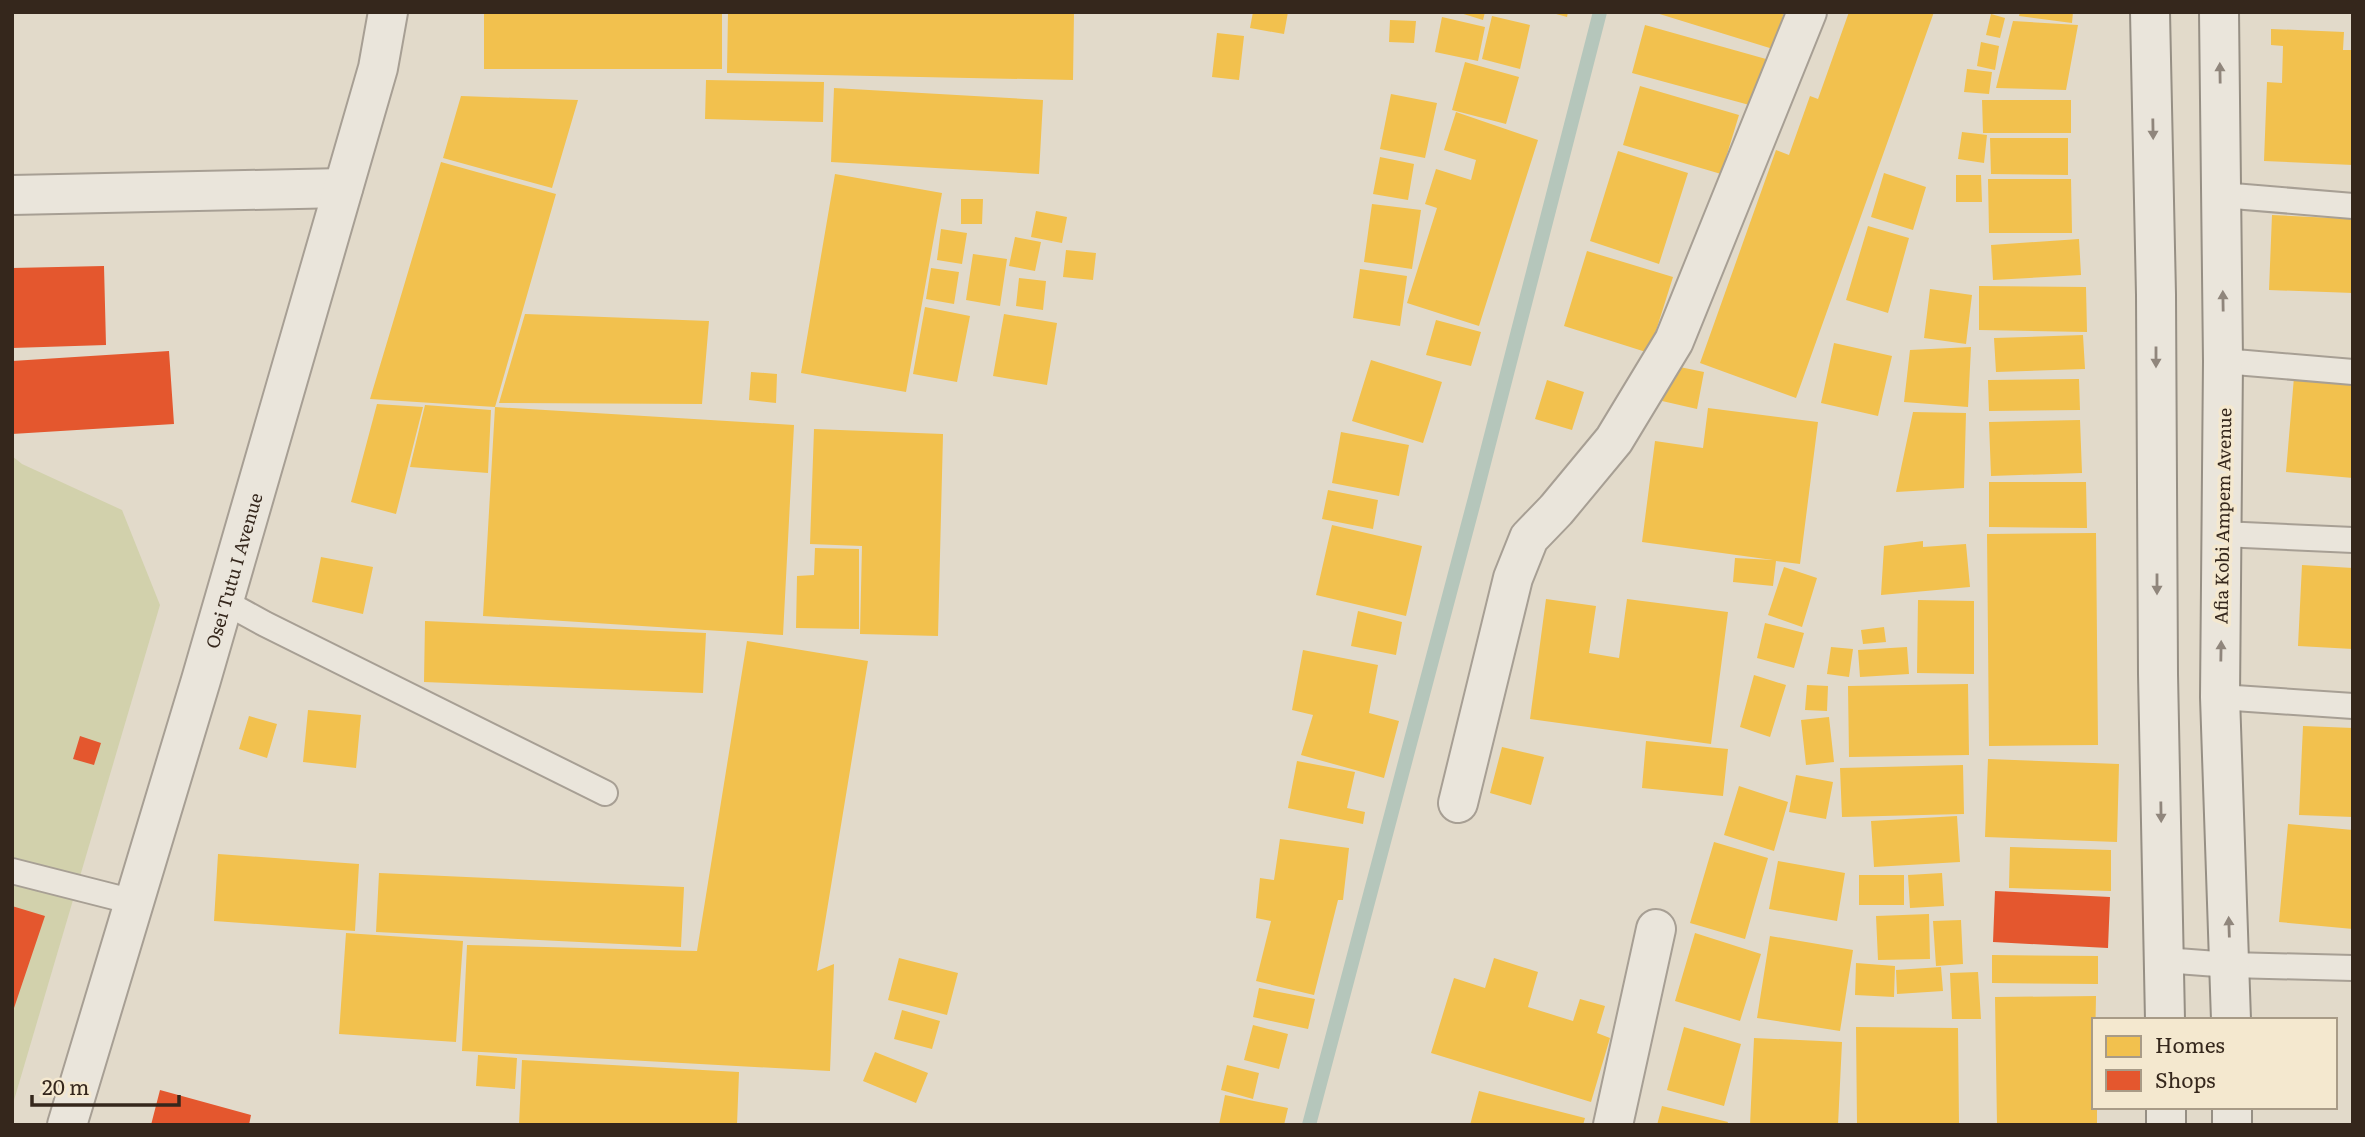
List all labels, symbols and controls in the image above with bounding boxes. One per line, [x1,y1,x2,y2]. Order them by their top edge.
one-way arrow [2214,62,2225,84]
one-way arrow [2147,119,2158,141]
one-way arrow [2217,289,2228,311]
one-way arrow [2150,346,2162,368]
street label: Afia Kobi Ampem Avenue [2207,408,2237,624]
street label: Osei Tutu I Avenue [197,489,268,651]
one-way arrow [2151,574,2163,596]
one-way arrow [2215,639,2227,661]
one-way arrow [2155,801,2166,823]
one-way arrow [2223,916,2234,938]
legend [2092,1018,2337,1109]
text: Homes [2155,1028,2225,1059]
text: Shops [2155,1063,2216,1094]
scale bar [32,1064,178,1108]
text: 20 m [42,1070,89,1101]

